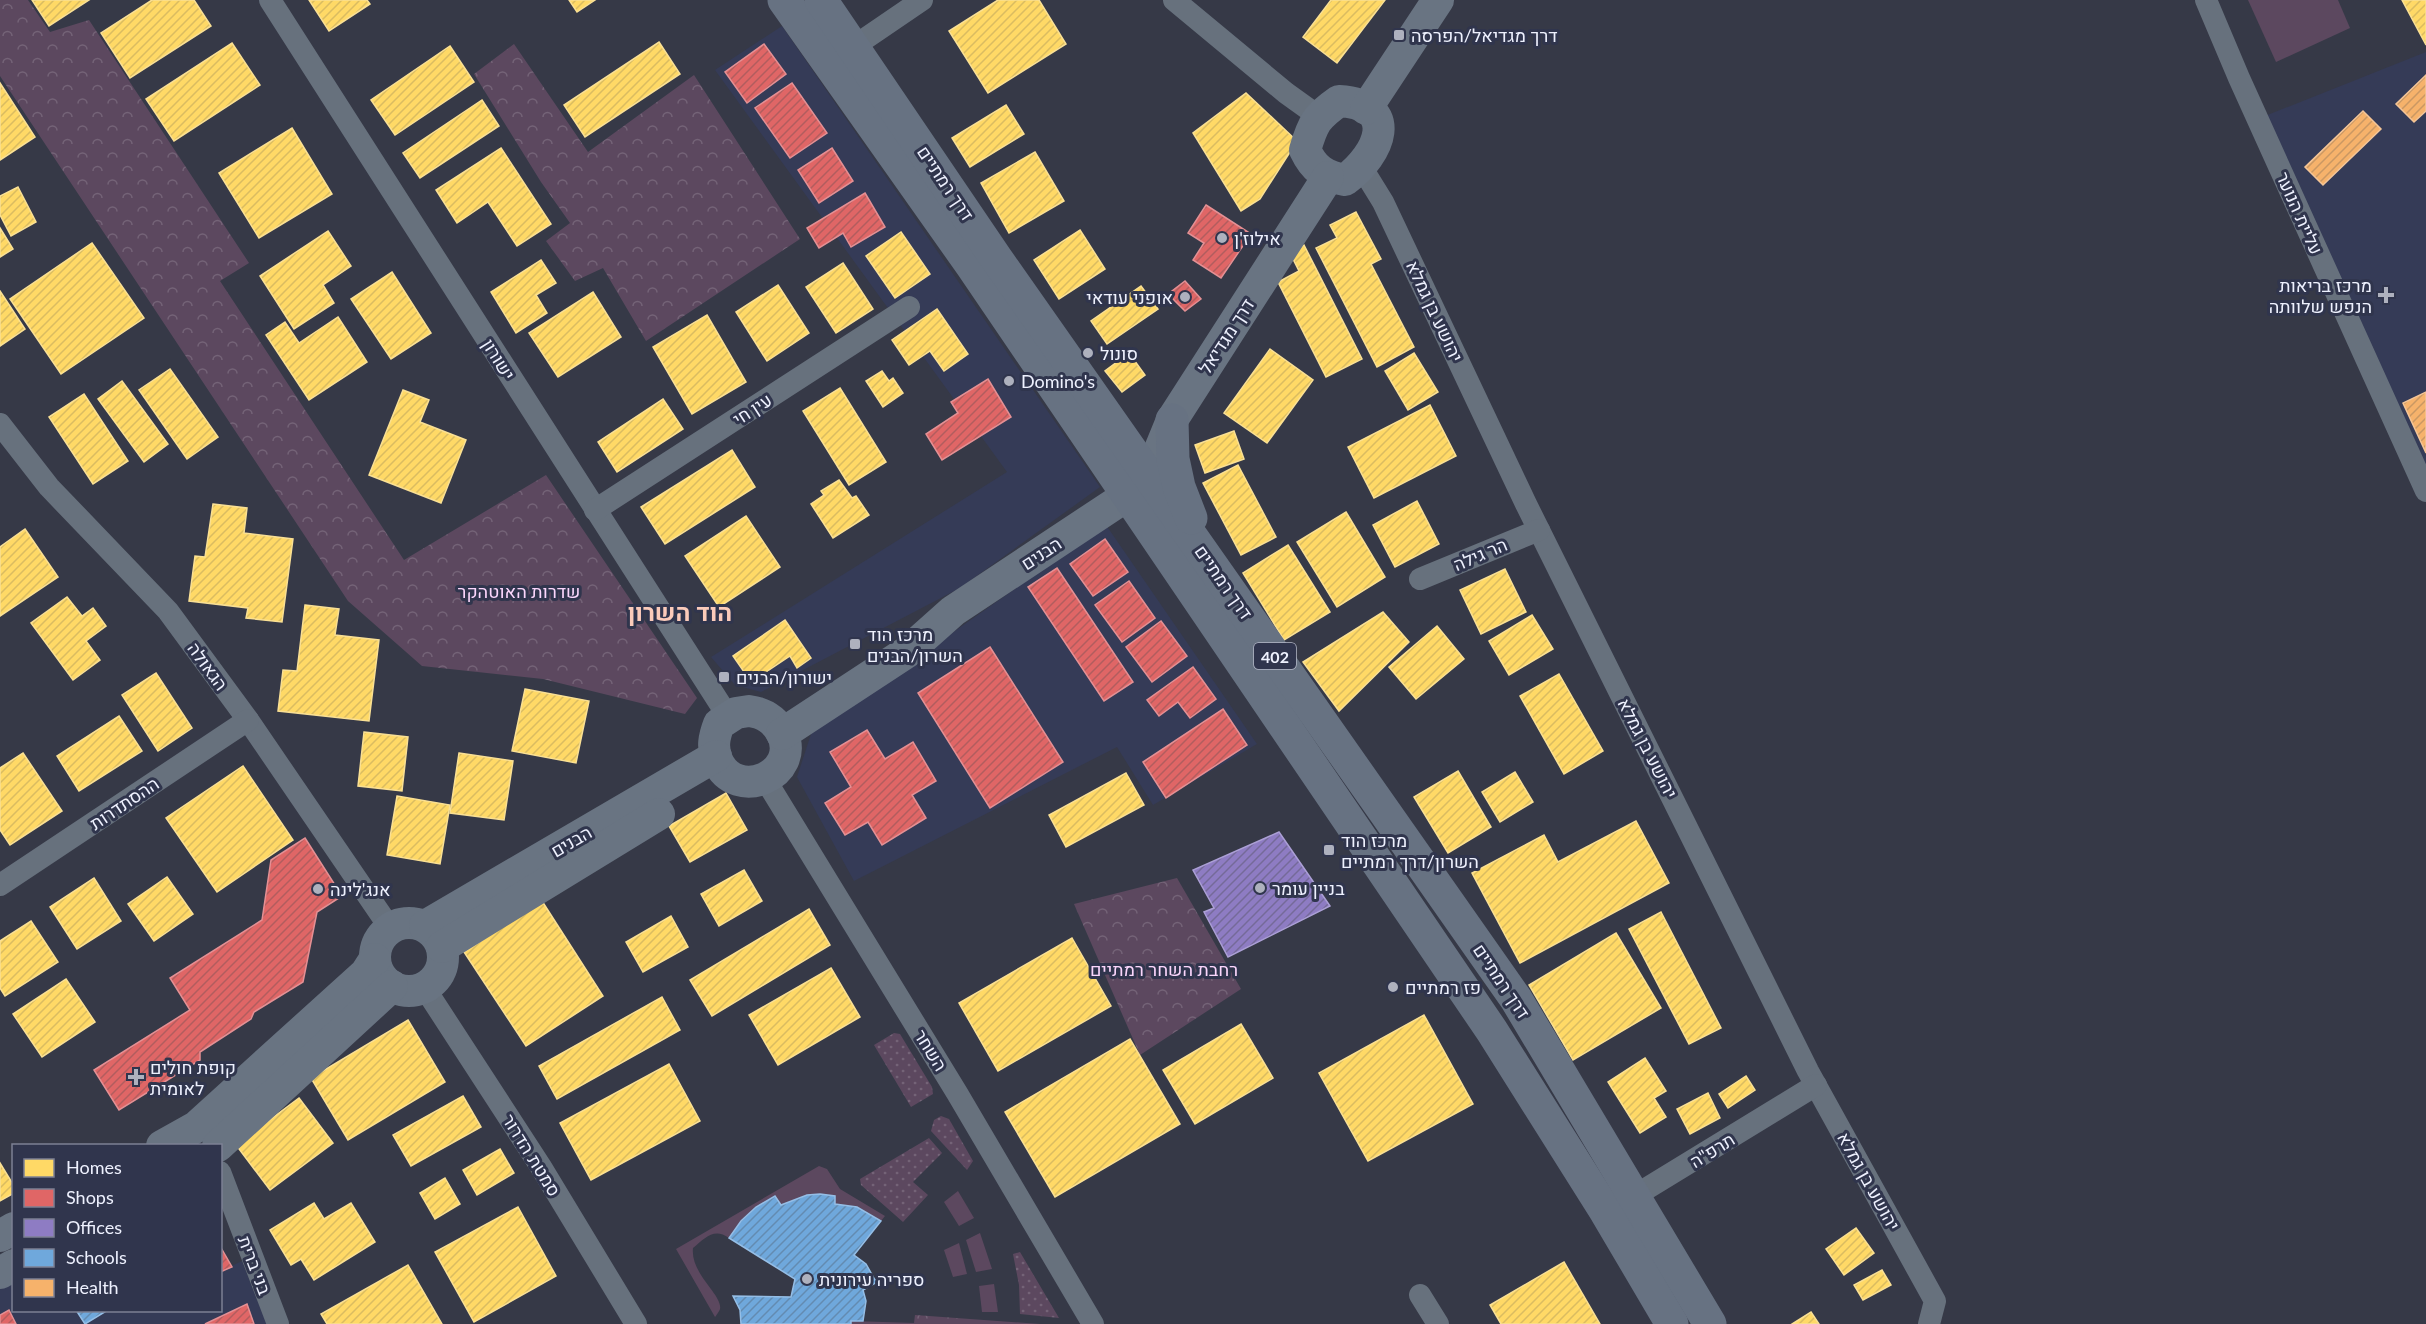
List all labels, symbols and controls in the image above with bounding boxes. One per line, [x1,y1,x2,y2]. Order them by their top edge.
place label: דרך מגדיאל/הפרסה [1411,24,1558,46]
marker: דרך מגדיאל/הפרסה [1392,28,1406,42]
street label: דרך רמתיים [913,141,979,225]
street label: עליית הנוער [2272,168,2328,258]
place label: אילוז'ן [1234,227,1281,249]
marker: אילוז'ן [1215,231,1229,245]
street label: יהושע בן גמלא [1402,257,1468,365]
place label: מרכז בריאות הנפש שלוותה [2269,274,2372,317]
place label: אופני עודאי [1086,286,1173,308]
marker: מרכז בריאות הנפש שלוותה [2377,286,2395,304]
marker: אופני עודאי [1178,290,1192,304]
street label: דרך מגדיאל [1193,294,1259,378]
street label: ישורון [478,334,520,384]
place label: סונול [1100,342,1138,364]
marker: סונול [1081,346,1095,360]
place label: Domino's [1021,370,1095,392]
marker: Domino's [1002,374,1016,388]
street label: עין חי [728,388,776,430]
street label: הבנים [1017,532,1065,574]
street label: הר גילה [1450,533,1510,575]
street label: דרך רמתיים [1190,541,1258,623]
park label: שדרות האוטהקר [458,580,580,602]
district label: הוד השרון [628,597,732,626]
place label: מרכז הוד השרון/הבנים [867,623,963,666]
marker: מרכז הוד השרון/הבנים [848,637,862,651]
street label: הגאולה [183,638,233,694]
road number: 402 [1254,643,1296,669]
place label: ישורון/הבנים [736,666,832,688]
marker: ישורון/הבנים [717,670,731,684]
street label: יהושע בן גמלא [1613,694,1683,802]
street label: ההסתדרות [85,772,163,834]
street label: הבנים [547,821,595,861]
place label: מרכז הוד השרון/דרך רמתיים [1341,829,1479,872]
marker: מרכז הוד השרון/דרך רמתיים [1322,843,1336,857]
place label: בניין עומר [1272,877,1345,899]
place label: אנג'לינה [330,878,391,900]
marker: בניין עומר [1253,881,1267,895]
marker: אנג'לינה [311,882,325,896]
street label: דרך רמתיים [1469,939,1535,1023]
park label: רחבת השחר רמתיים [1090,958,1238,980]
place label: פז רמתיים [1405,976,1481,998]
marker: פז רמתיים [1386,980,1400,994]
street label: השחר [910,1025,952,1075]
place label: קופת חולים לאומית [150,1056,236,1099]
marker: קופת חולים לאומית [127,1068,145,1086]
street label: סמטת הדרור [498,1110,566,1200]
street label: תרפ"ה [1686,1128,1738,1172]
street label: יהושע בן גמלא [1833,1128,1905,1234]
legend [12,1144,222,1312]
text: Homes [66,1156,122,1178]
text: Shops [66,1186,114,1208]
text: Offices [66,1216,122,1238]
street label: בני ברית [234,1233,276,1298]
text: Schools [66,1246,127,1268]
place label: ספריה עירונית [819,1268,924,1290]
marker: ספריה עירונית [800,1272,814,1286]
text: Health [66,1276,119,1298]

